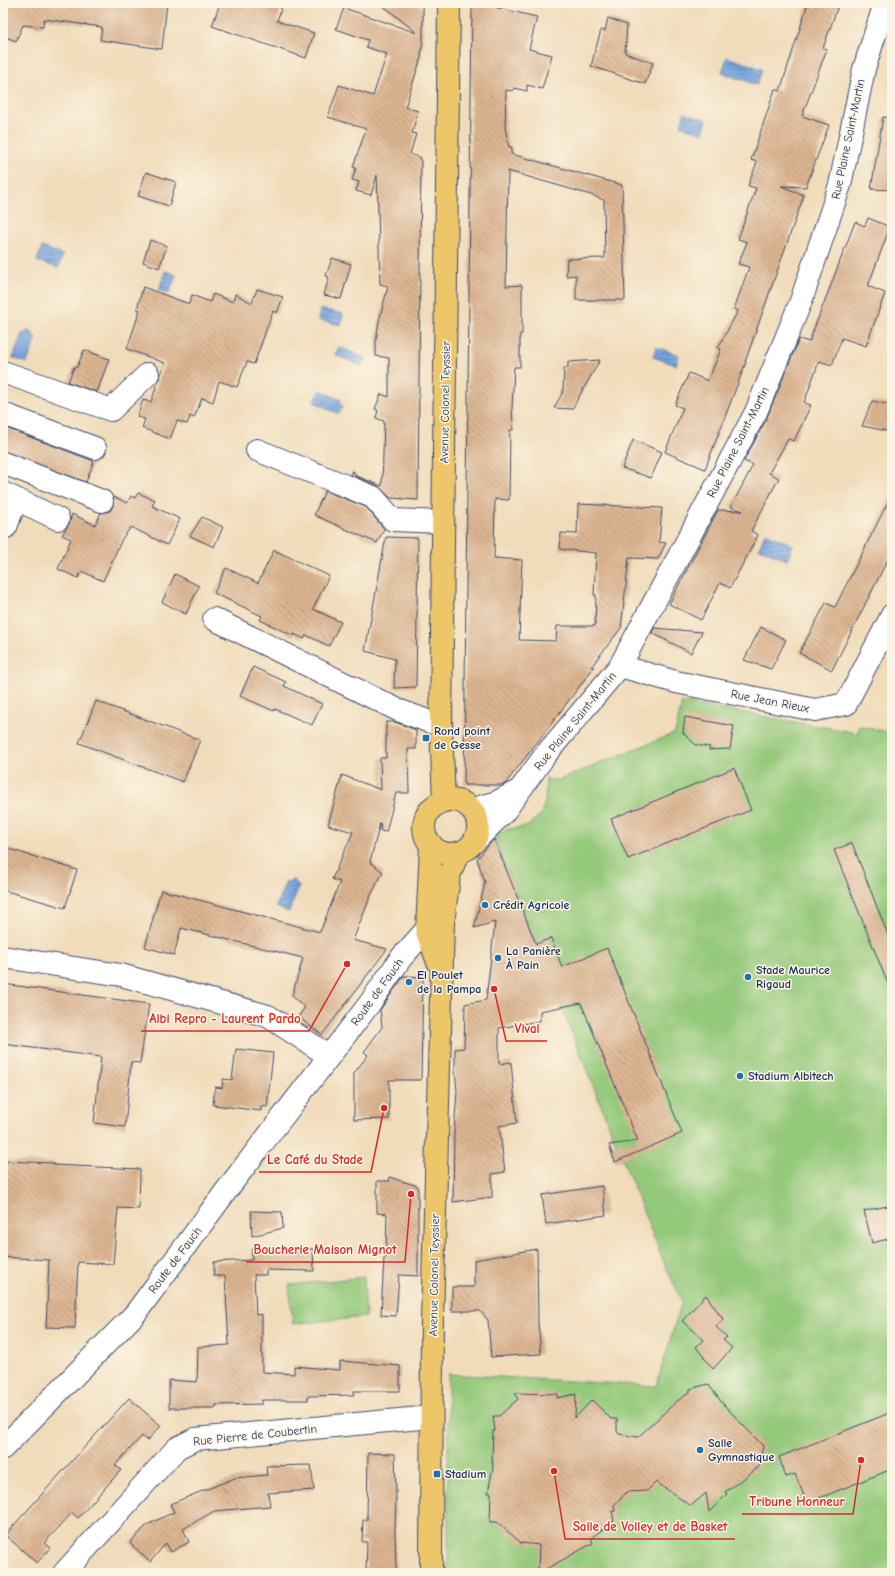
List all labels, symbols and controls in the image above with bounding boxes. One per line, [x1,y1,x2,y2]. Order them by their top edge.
street label: Rue Plaine Saint-Martin [828,78,868,200]
street label: Avenue Colonel Teyssier [437,340,453,463]
street label: Rue Plaine Saint-Martin [704,384,772,500]
street label: Rue Plaine Saint-Martin [531,669,619,773]
street label: Rue Jean Rieux [730,687,811,716]
place label: Rond point de Gesse [434,724,491,752]
marker: Rond point de Gesse [421,733,431,743]
place label: Crédit Agricole [493,898,570,912]
marker: Crédit Agricole [480,900,490,910]
place label: La Panière À Pain [506,944,561,972]
marker: La Panière À Pain [493,953,503,963]
street label: Route de Fauch [348,956,406,1028]
place label: Stade Maurice Rigaud [756,963,830,991]
place label: El Poulet de la Pampa [417,968,481,996]
marker: Stade Maurice Rigaud [743,972,753,982]
marker: El Poulet de la Pampa [404,977,414,987]
callout: Albi Repro - Laurent Pardo [141,1006,309,1031]
text: Albi Repro - Laurent Pardo [149,1011,301,1026]
callout: Vival [506,1016,547,1041]
text: Vival [514,1021,540,1036]
place label: Stadium Albitech [748,1069,834,1083]
marker: Stadium Albitech [735,1071,745,1081]
callout: Le Café du Stade [259,1147,371,1172]
text: Le Café du Stade [267,1152,364,1167]
street label: Avenue Colonel Teyssier [426,1213,442,1336]
street label: Route de Fauch [145,1224,205,1296]
callout: Boucherie Maison Mignot [246,1237,405,1262]
text: Boucherie Maison Mignot [253,1242,397,1257]
street label: Rue Pierre de Coubertin [192,1422,318,1448]
place label: Salle Gymnastique [708,1436,774,1464]
marker: Salle Gymnastique [695,1445,705,1455]
place label: Stadium [445,1467,486,1481]
marker: Stadium [432,1469,442,1479]
callout: Tribune Honneur [742,1489,853,1514]
text: Tribune Honneur [749,1494,845,1509]
callout: Salle de Volley et de Basket [565,1514,735,1539]
text: Salle de Volley et de Basket [573,1519,728,1534]

